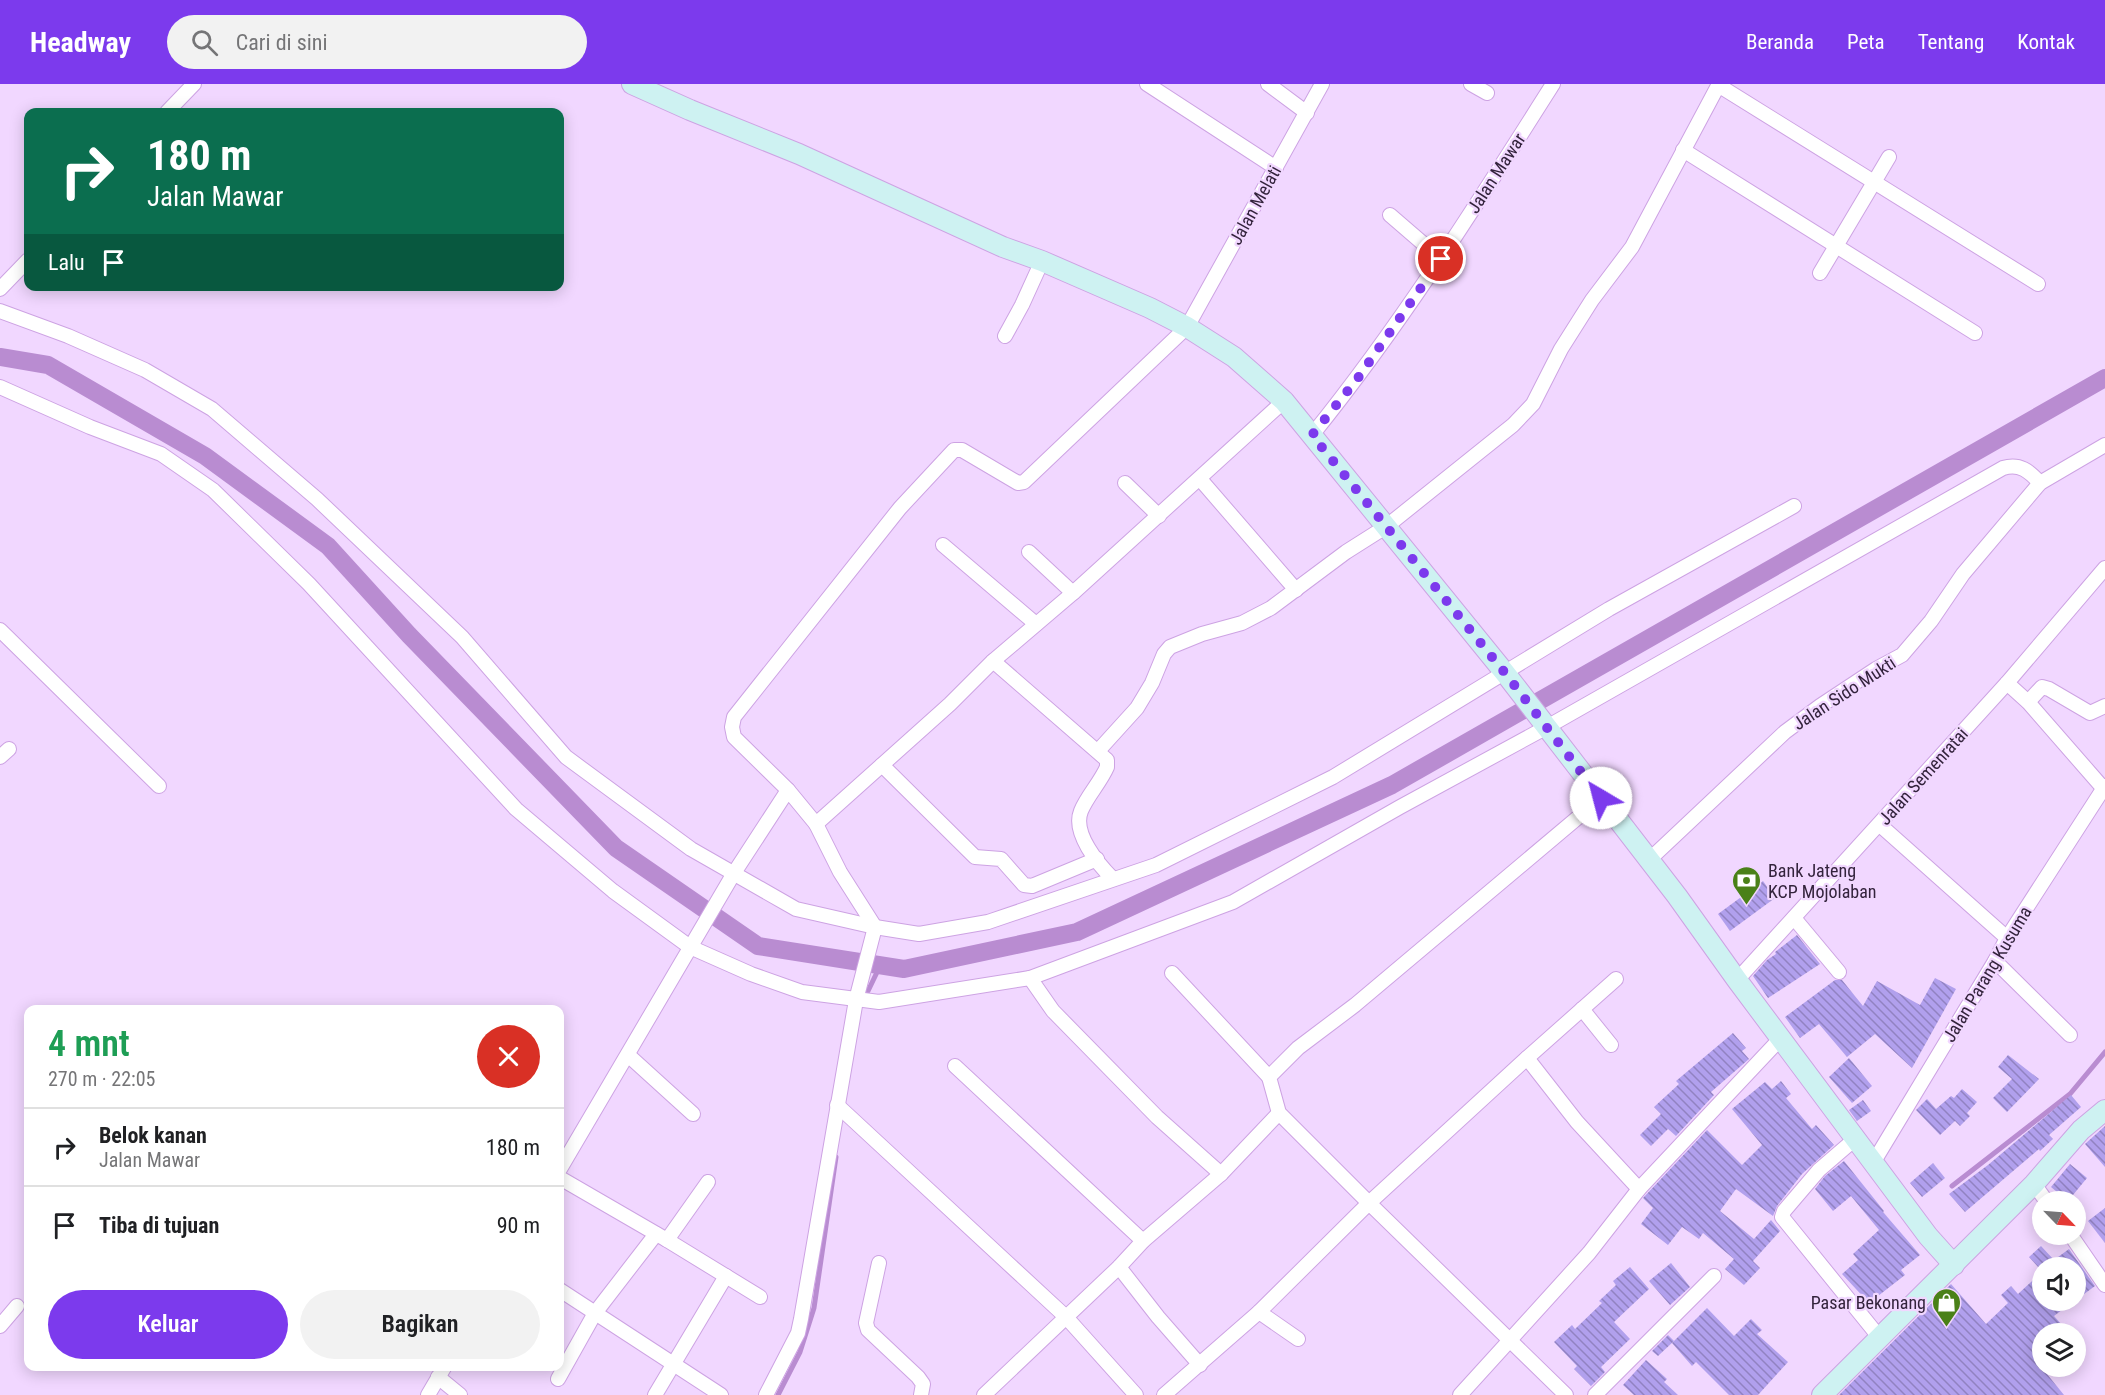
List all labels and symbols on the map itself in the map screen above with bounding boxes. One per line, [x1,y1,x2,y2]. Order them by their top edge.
street label: Jalan Mawar [1462,129,1530,217]
street label: Jalan Melati [1225,162,1285,248]
pin [1415,233,1466,284]
street label: Jalan Sido Mukti [1789,652,1899,734]
street label: Jalan Semenratai [1874,723,1972,829]
position arrow [1569,766,1633,830]
place label: Bank Jateng KCP Mojolaban [1768,860,1877,902]
bank icon: Bank Jateng KCP Mojolaban [1731,864,1763,906]
street label: Jalan Parang Kusuma [1938,902,2036,1046]
north arrow [2032,1191,2086,1245]
shop icon: Pasar Bekonang [1931,1286,1963,1328]
place label: Pasar Bekonang [1811,1292,1926,1313]

